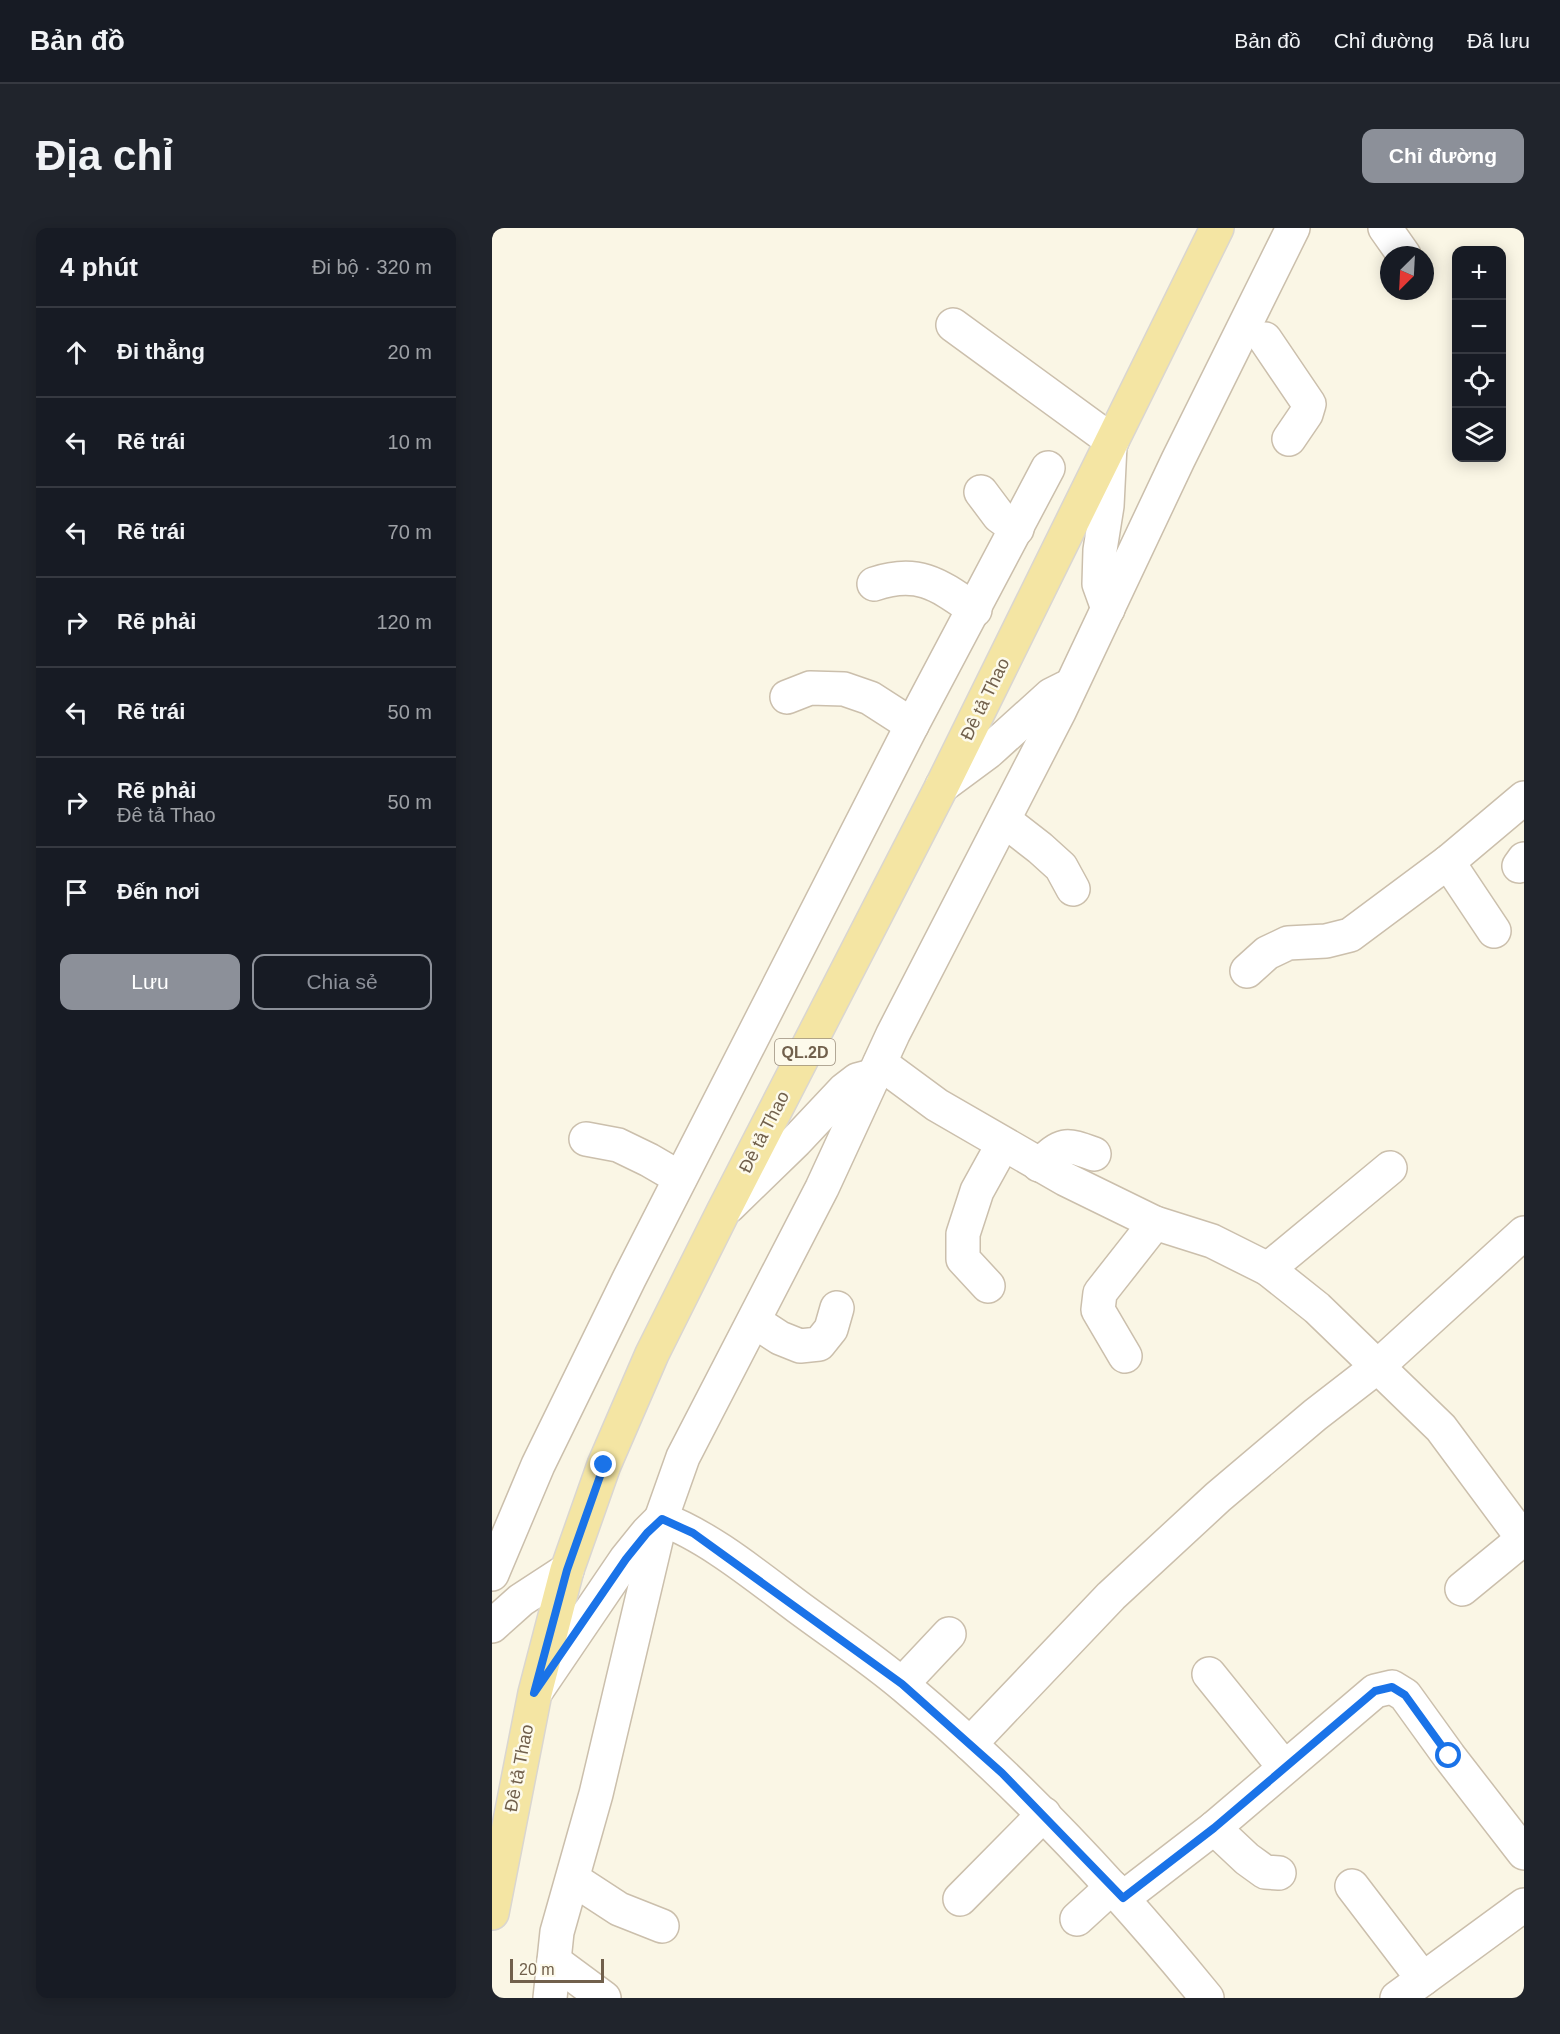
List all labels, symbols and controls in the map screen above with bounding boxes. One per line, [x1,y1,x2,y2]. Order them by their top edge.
text: Bản đồ [30,25,125,56]
text: Bản đồ [1234,29,1301,52]
text: Chỉ đường [1334,29,1434,52]
text: Đã lưu [1467,29,1530,52]
button: Chỉ đường [1362,129,1524,183]
text: Địa chỉ [36,132,174,179]
north arrow [1380,246,1434,300]
map controls [1452,246,1506,462]
button: + [1452,246,1506,300]
text: 4 phút [60,252,138,282]
text: Đi bộ · 320 m [312,256,432,278]
button: − [1452,300,1506,354]
icon: ahead [60,336,93,369]
text: Đi thẳng [117,339,205,364]
text: 20 m [388,341,432,363]
button: locate [1452,354,1506,408]
button: layers [1452,408,1506,462]
icon: left [60,426,93,459]
text: Rẽ trái [117,429,185,454]
text: 10 m [388,431,432,453]
icon: left [60,516,93,549]
text: Rẽ trái [117,519,185,544]
text: 70 m [388,521,432,543]
icon: right [60,606,93,639]
text: Rẽ phải [117,609,196,634]
text: 120 m [376,611,432,633]
street label: Đê tả Thao [957,655,1013,743]
icon: left [60,696,93,729]
text: Rẽ trái [117,699,185,724]
text: 50 m [388,701,432,723]
text: Rẽ phải [117,778,196,803]
icon: right [60,786,93,819]
text: 50 m [388,791,432,813]
text: Đê tả Thao [117,804,216,826]
icon: arrive [60,876,93,909]
text: Đến nơi [117,879,200,904]
button: Lưu [60,954,240,1010]
button: Chia sẻ [252,954,432,1010]
road number: QL.2D [775,1039,835,1065]
street label: Đê tả Thao [735,1088,793,1176]
route end [590,1451,616,1477]
street label: Đê tả Thao [501,1723,537,1813]
route start [1435,1742,1461,1768]
scale bar [510,1956,604,1984]
text: 20 m [519,1961,555,1978]

